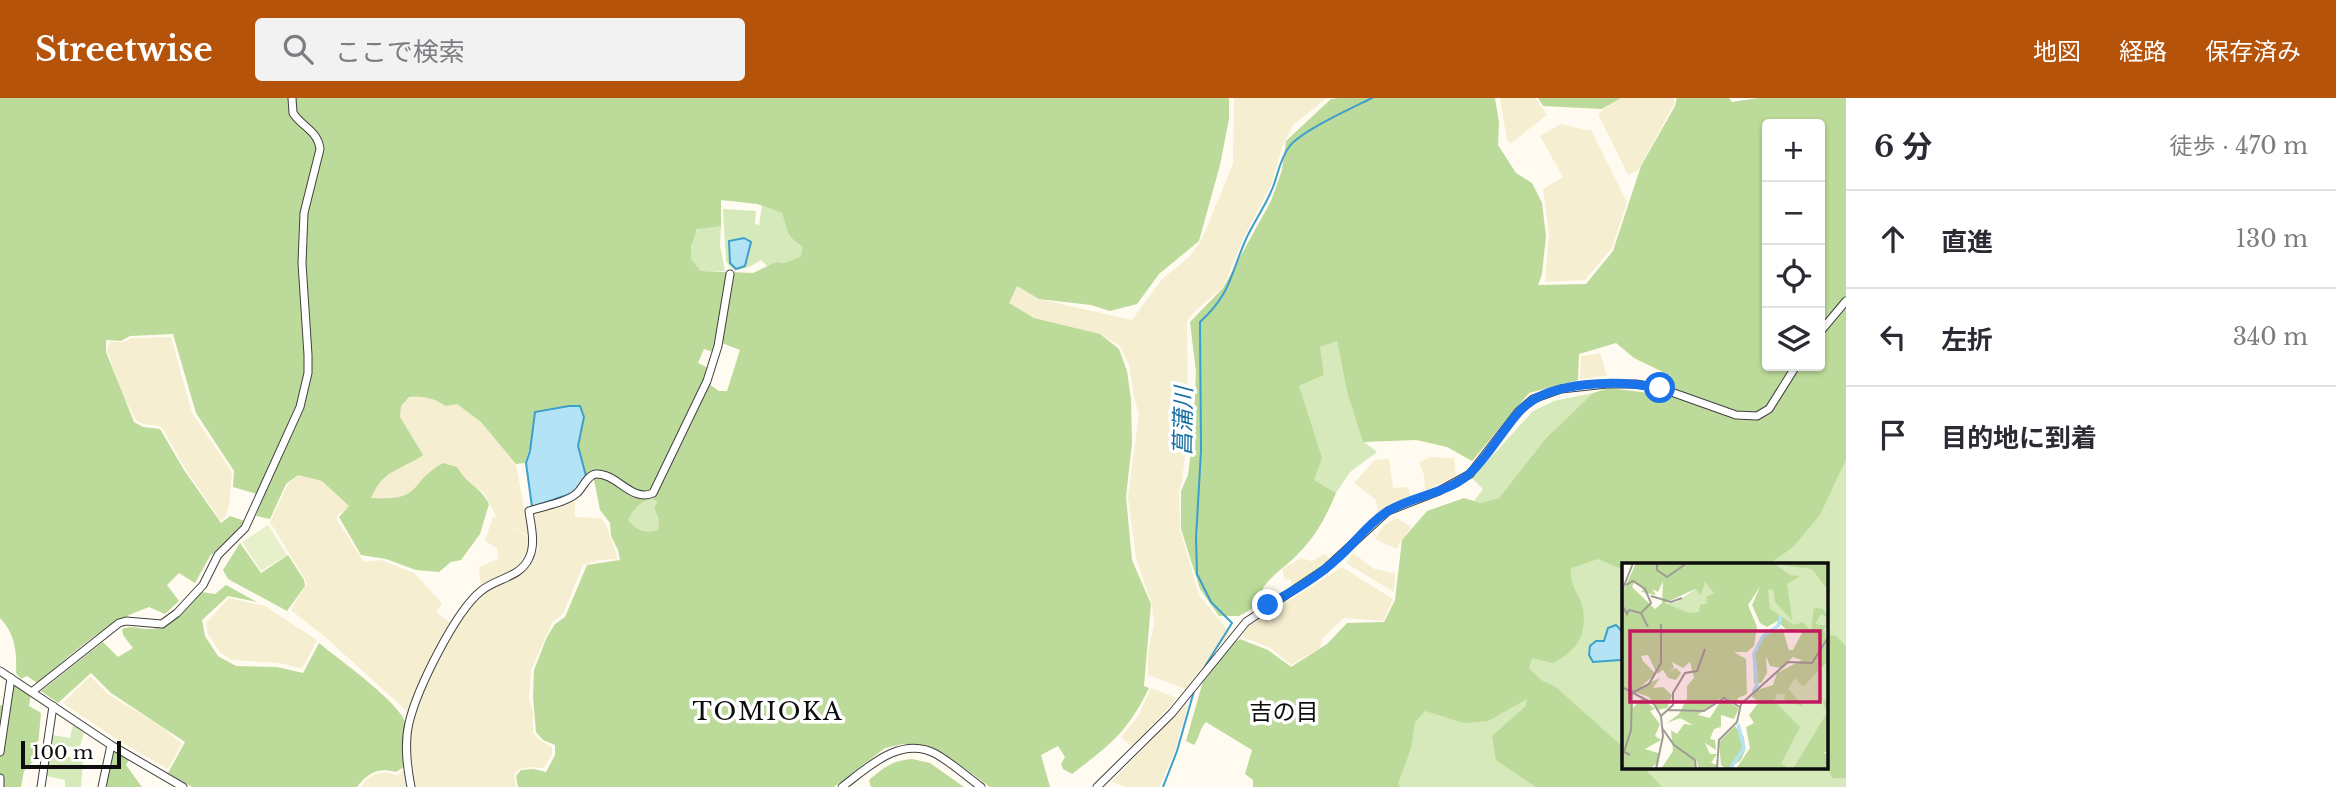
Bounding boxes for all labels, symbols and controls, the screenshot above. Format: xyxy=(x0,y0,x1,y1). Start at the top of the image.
search box xyxy=(255,18,745,81)
text: Streetwise xyxy=(35,29,213,70)
icon: search xyxy=(279,30,317,68)
text: ここで検索 xyxy=(335,36,465,68)
text: 地図 xyxy=(2033,37,2081,66)
text: 経路 xyxy=(2119,37,2167,66)
text: 保存済み xyxy=(2205,37,2301,66)
map controls xyxy=(1762,119,1825,371)
button: + xyxy=(1762,119,1825,182)
text: 6 分 xyxy=(1874,128,1932,165)
text: 徒歩 · 470 m xyxy=(2170,132,2308,160)
button: − xyxy=(1762,182,1825,245)
icon: ahead xyxy=(1874,220,1912,258)
text: 130 m xyxy=(2236,225,2308,253)
text: 直進 xyxy=(1941,226,1993,258)
button: locate xyxy=(1762,245,1825,308)
button: layers xyxy=(1762,308,1825,371)
icon: left xyxy=(1874,318,1912,356)
text: 340 m xyxy=(2233,323,2308,351)
text: 左折 xyxy=(1941,324,1993,356)
route start xyxy=(1644,372,1675,403)
water label: 菖蒲川 xyxy=(1168,383,1198,456)
icon: arrive xyxy=(1874,416,1912,454)
text: 目的地に到着 xyxy=(1941,422,2097,454)
inset map xyxy=(1622,563,1828,770)
route end xyxy=(1252,589,1283,620)
district label: TOMIOKA xyxy=(693,697,843,726)
district label: 吉の目 xyxy=(1250,698,1319,726)
scale bar xyxy=(21,738,121,770)
text: 100 m xyxy=(32,741,93,764)

